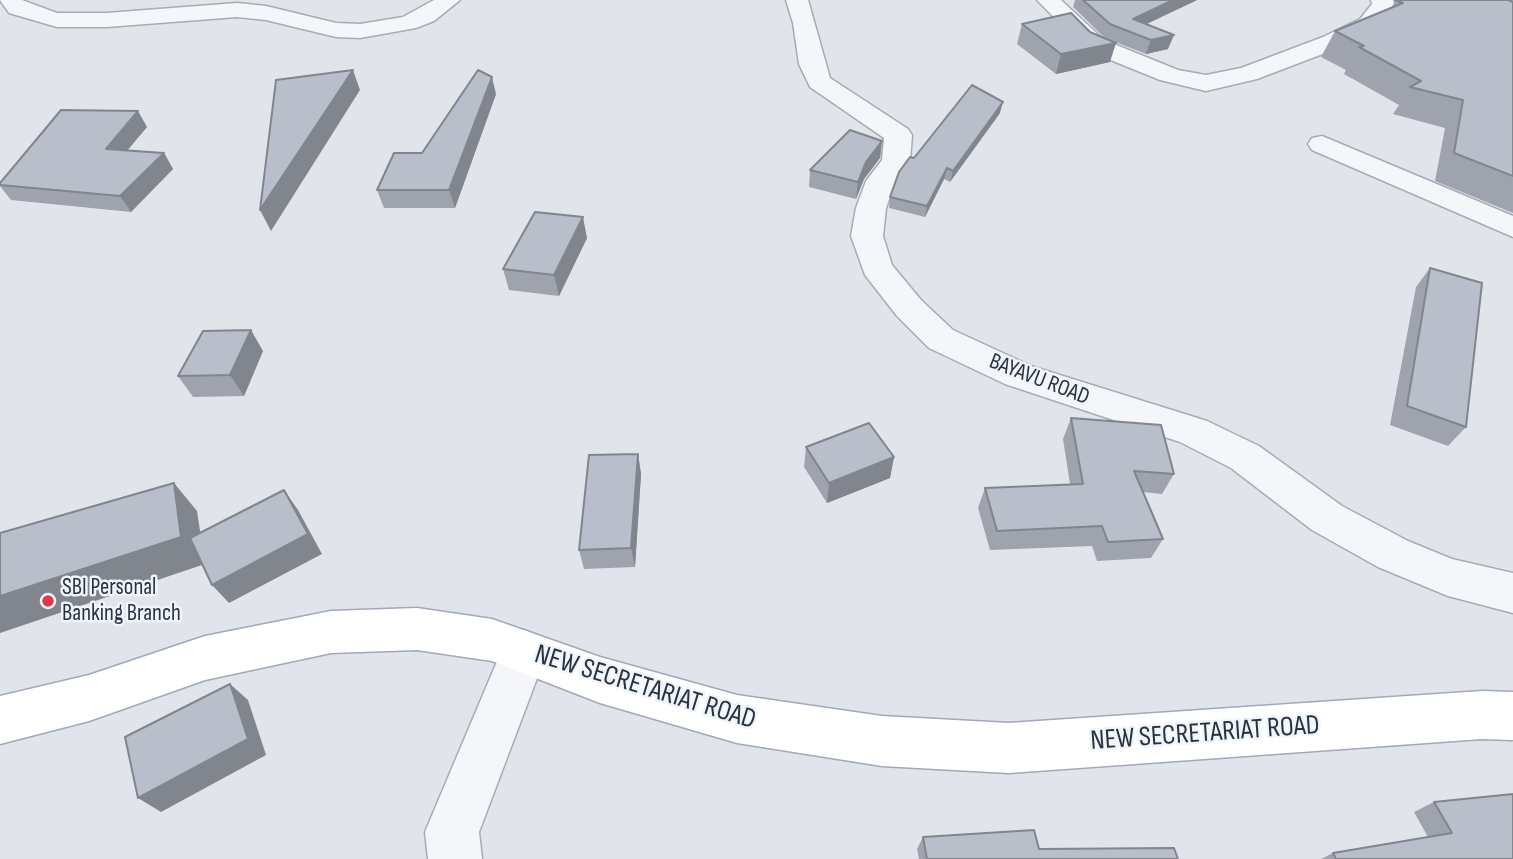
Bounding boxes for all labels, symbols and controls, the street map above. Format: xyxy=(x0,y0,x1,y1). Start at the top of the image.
street label: BAYAVU ROAD xyxy=(985,348,1093,412)
place label: SBI Personal Banking Branch xyxy=(62,574,181,628)
marker: SBI Personal Banking Branch xyxy=(40,593,56,609)
street label: NEW SECRETARIAT ROAD xyxy=(530,638,760,738)
street label: NEW SECRETARIAT ROAD xyxy=(1089,709,1321,759)

